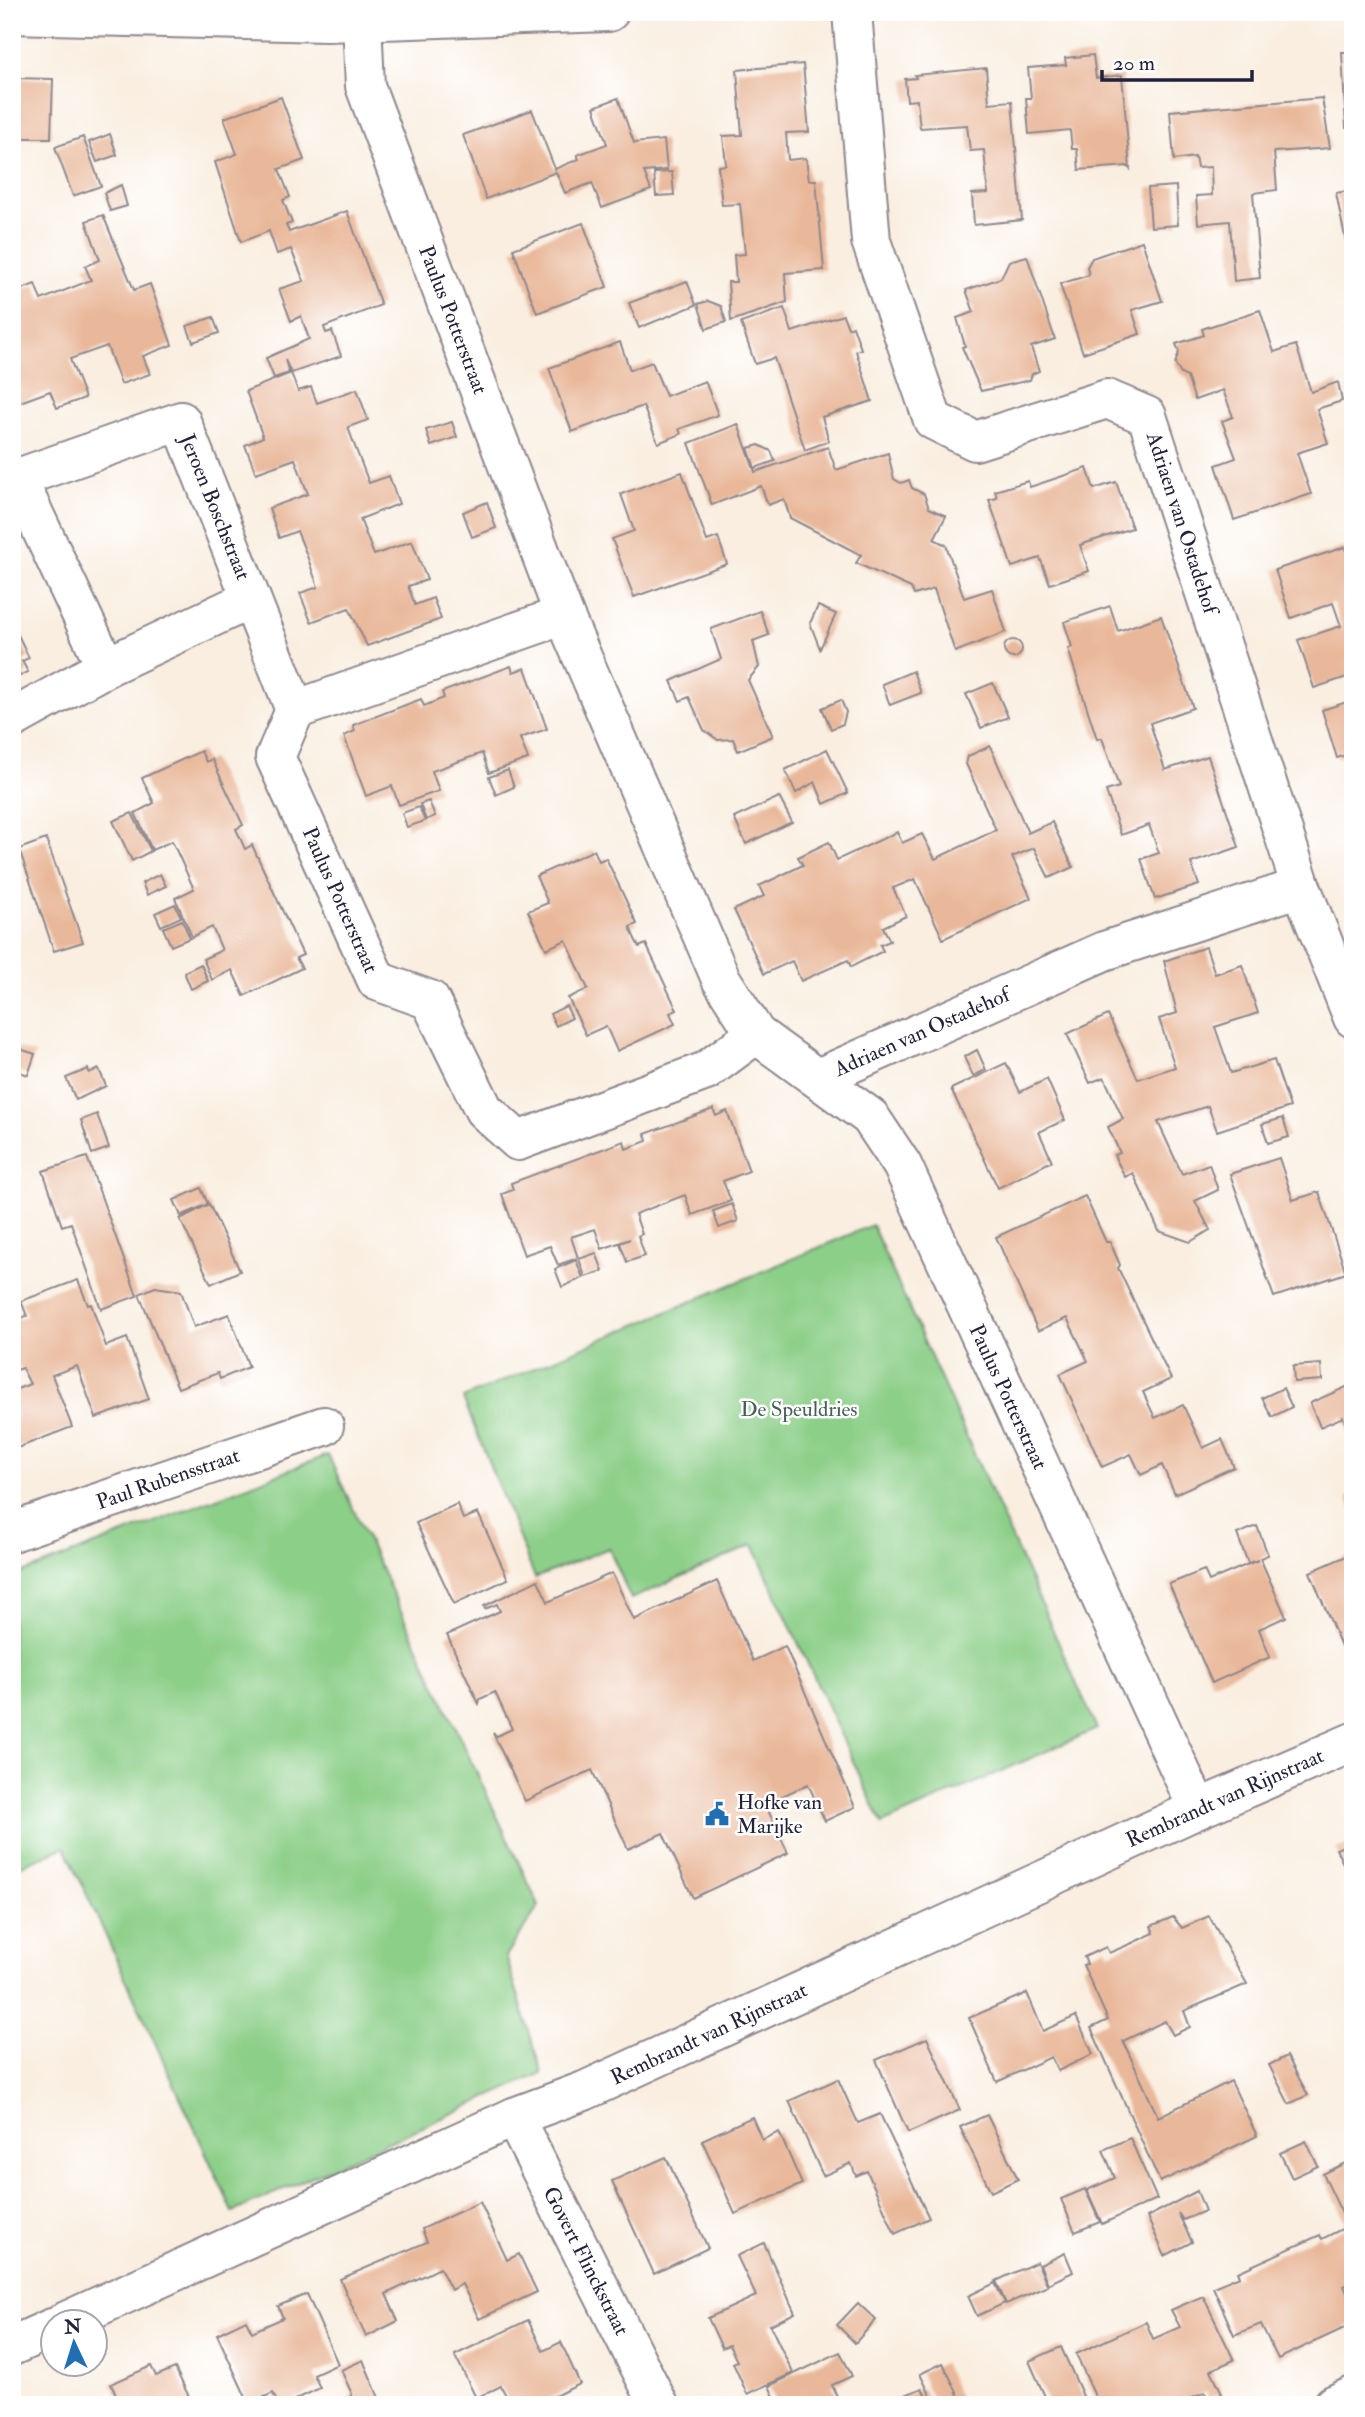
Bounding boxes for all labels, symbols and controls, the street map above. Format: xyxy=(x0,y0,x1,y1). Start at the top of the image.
scale bar xyxy=(1102,38,1253,82)
text: 20 m xyxy=(1113,50,1155,77)
street label: Paulus Potterstraat xyxy=(412,242,494,398)
street label: Adriaen van Ostadehof xyxy=(1140,428,1225,620)
street label: Jeroen Boschstraat xyxy=(173,429,257,584)
street label: Paulus Potterstraat xyxy=(296,823,384,977)
street label: Adriaen van Ostadehof xyxy=(829,980,1017,1083)
street label: Paulus Potterstraat xyxy=(963,1320,1053,1474)
park label: De Speuldries xyxy=(740,1396,858,1423)
street label: Paul Rubensstraat xyxy=(93,1442,243,1516)
street label: Rembrandt van Rijnstraat xyxy=(1122,1742,1328,1854)
place label: Hofke van Marijke xyxy=(737,1789,822,1840)
public building icon: Hofke van Marijke xyxy=(703,1800,731,1828)
street label: Rembrandt van Rijnstraat xyxy=(606,1977,812,2091)
street label: Govert Flinckstraat xyxy=(537,2182,635,2340)
north arrow xyxy=(38,2308,108,2378)
text: N xyxy=(63,2314,83,2340)

